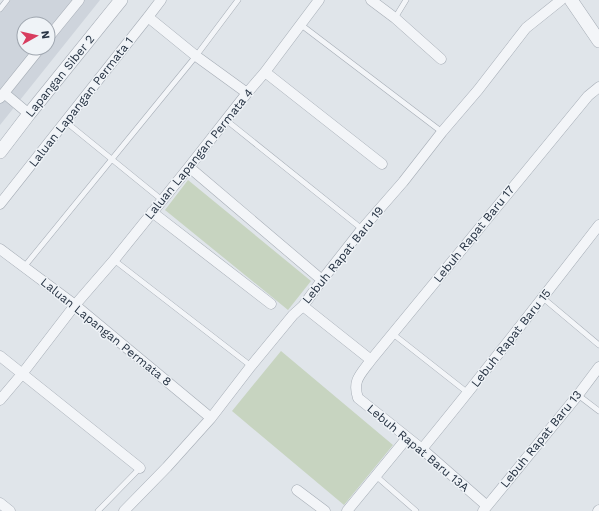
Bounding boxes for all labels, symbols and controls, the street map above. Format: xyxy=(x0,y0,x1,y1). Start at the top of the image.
north arrow xyxy=(16,16,56,56)
text: N xyxy=(38,30,52,40)
street label: Lapangan Siber 2 xyxy=(23,32,97,120)
street label: Laluan Lapangan Permata 1 xyxy=(26,34,136,170)
street label: Laluan Lapangan Permata 4 xyxy=(142,86,256,222)
street label: Lebuh Rapat Baru 17 xyxy=(431,183,518,285)
street label: Lebuh Rapat Baru 19 xyxy=(299,203,387,307)
street label: Laluan Lapangan Permata 8 xyxy=(38,275,174,389)
street label: Lebuh Rapat Baru 15 xyxy=(468,286,554,390)
street label: Lebuh Rapat Baru 13 xyxy=(498,388,584,490)
street label: Lebuh Rapat Baru 13A xyxy=(364,401,472,495)

